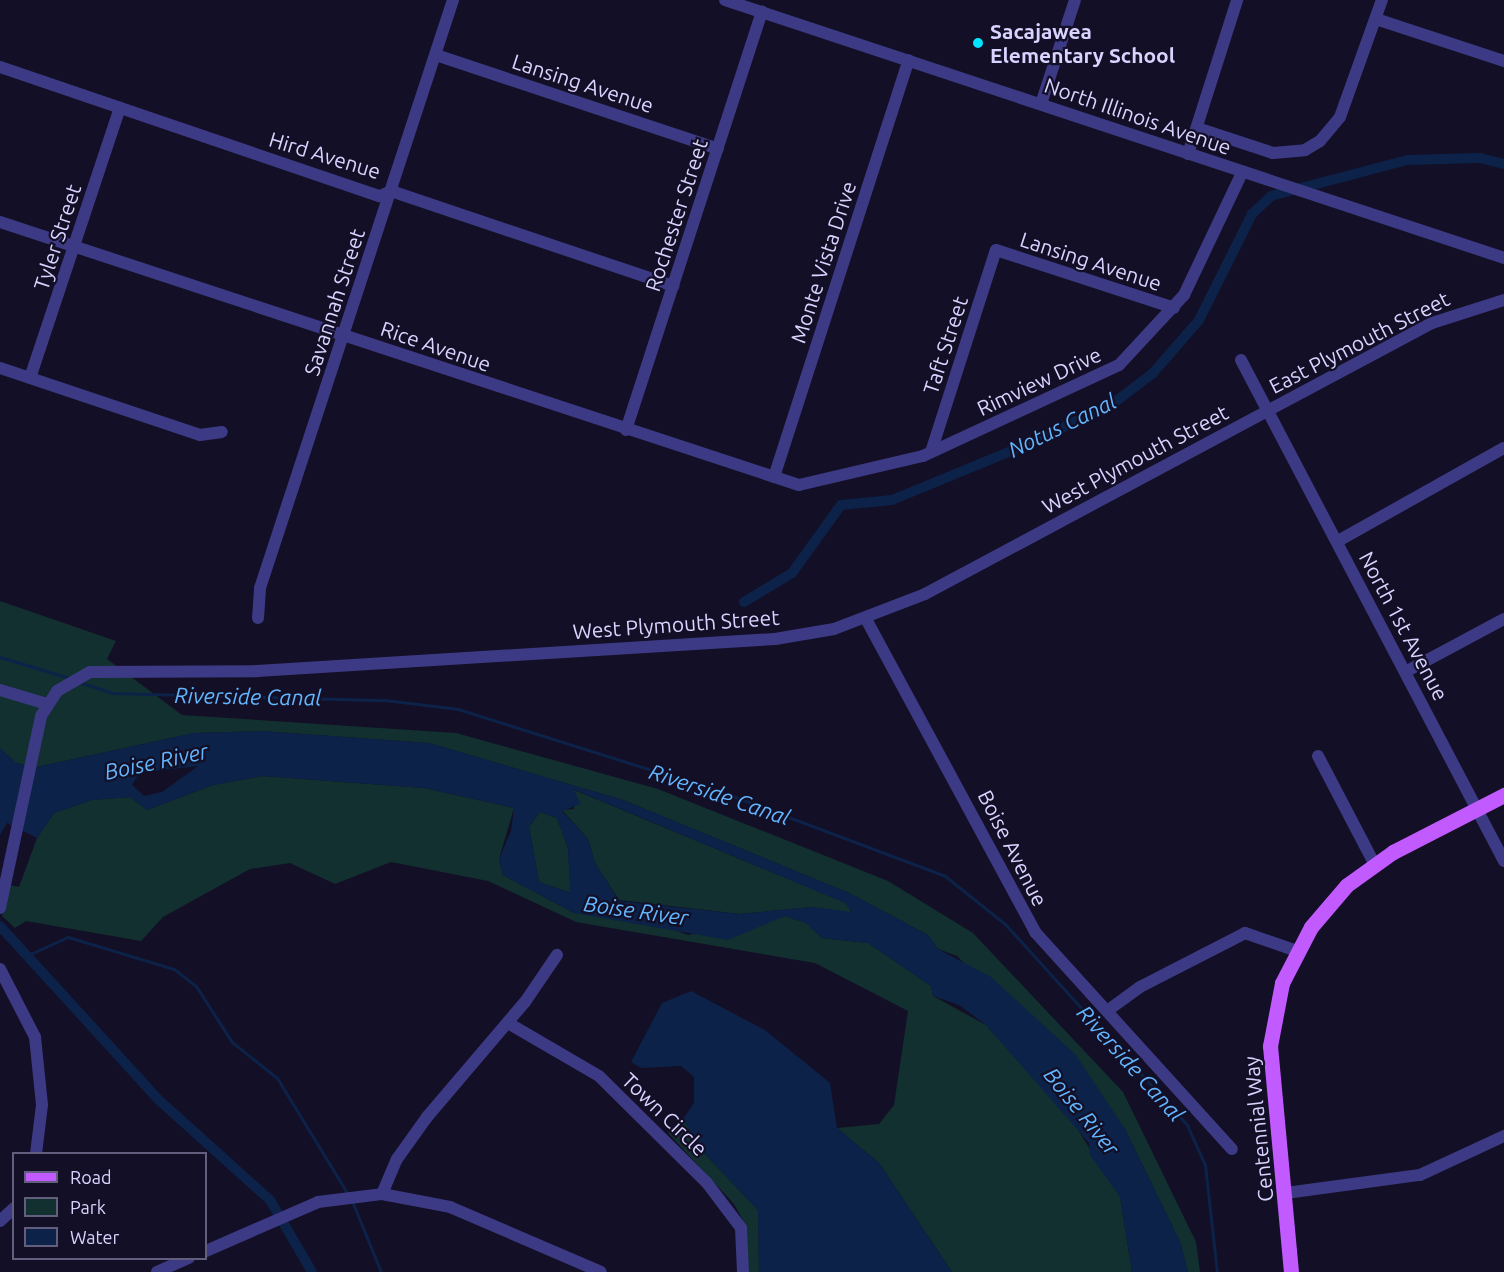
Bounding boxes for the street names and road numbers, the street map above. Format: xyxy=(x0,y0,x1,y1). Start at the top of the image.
street label: Lansing Avenue xyxy=(509,48,657,118)
street label: North Illinois Avenue xyxy=(1041,72,1235,160)
street label: Hird Avenue xyxy=(266,126,384,184)
street label: Rochester Street xyxy=(639,136,713,294)
street label: Monte Vista Drive xyxy=(785,178,861,346)
street label: Tyler Street xyxy=(28,181,86,293)
street label: Savannah Street xyxy=(298,225,370,379)
street label: Lansing Avenue xyxy=(1017,226,1165,296)
street label: East Plymouth Street xyxy=(1265,286,1453,398)
street label: Taft Street xyxy=(917,293,973,397)
street label: Rice Avenue xyxy=(378,315,494,377)
street label: Rimview Drive xyxy=(973,341,1105,421)
street label: West Plymouth Street xyxy=(1038,399,1232,519)
street label: North 1st Avenue xyxy=(1354,547,1454,705)
street label: West Plymouth Street xyxy=(572,604,780,644)
street label: Boise Avenue xyxy=(973,786,1053,910)
street label: Centennial Way xyxy=(1238,1055,1278,1203)
street label: Town Circle xyxy=(617,1067,713,1161)

